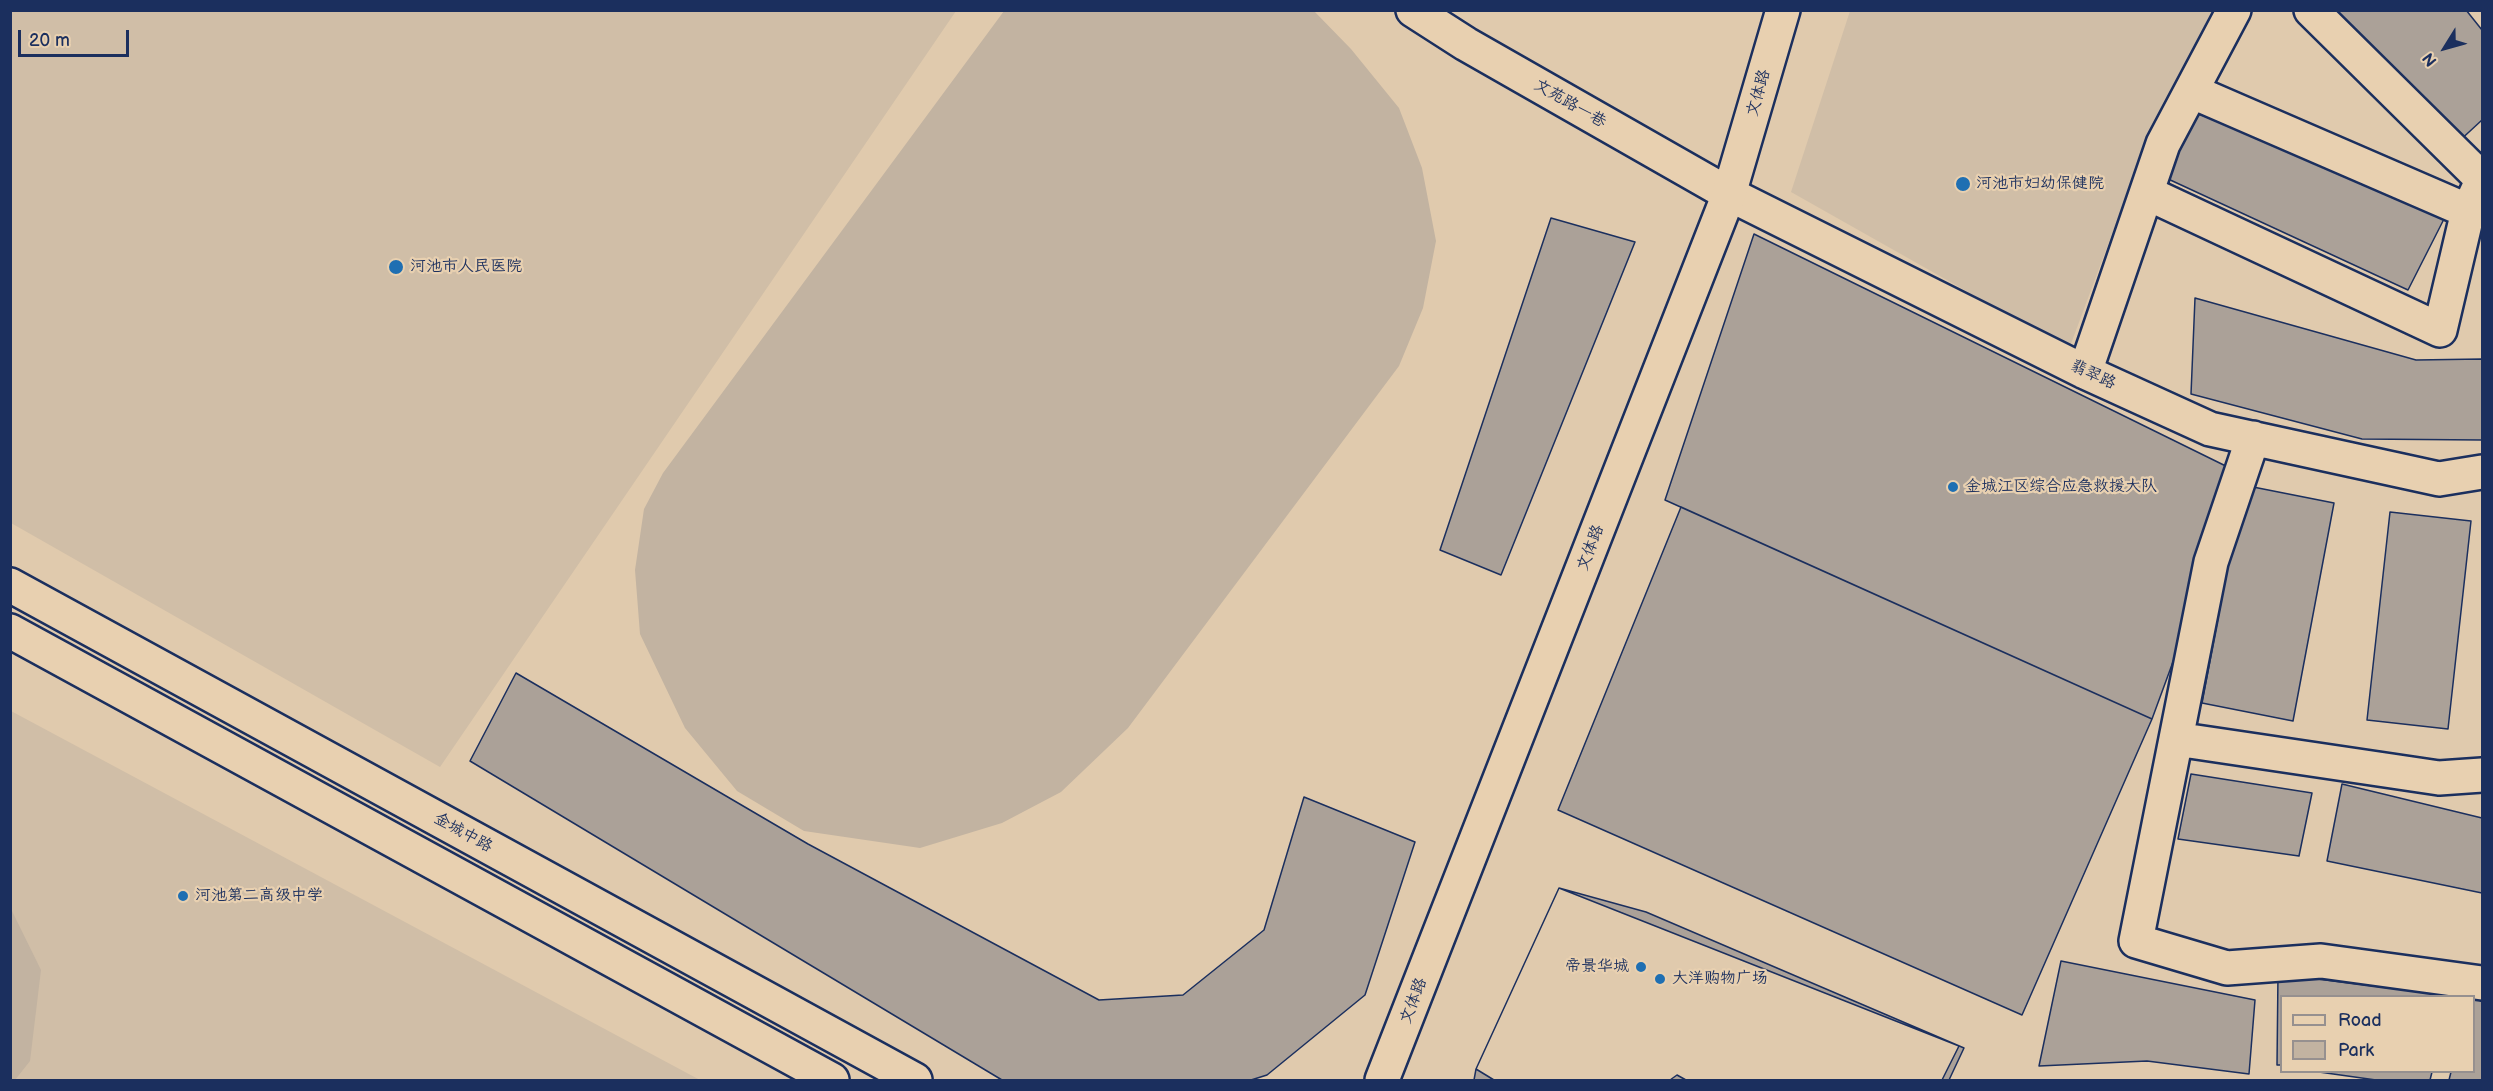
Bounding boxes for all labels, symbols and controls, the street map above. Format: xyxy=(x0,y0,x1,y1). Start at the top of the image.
scale bar xyxy=(21,18,132,56)
north arrow xyxy=(2415,18,2475,78)
text: 20 m xyxy=(29,30,70,51)
text: N xyxy=(2419,49,2441,70)
street label: 文体路 xyxy=(1743,67,1775,119)
street label: 文苑路一巷 xyxy=(1531,76,1609,132)
place label: 河池市妇幼保健院 xyxy=(1976,174,2104,194)
marker: 河池市妇幼保健院 xyxy=(1954,175,1972,193)
place label: 河池市人民医院 xyxy=(410,257,522,277)
marker: 河池市人民医院 xyxy=(387,258,405,276)
street label: 翡翠路 xyxy=(2067,356,2119,394)
place label: 金城江区综合应急救援大队 xyxy=(1965,477,2157,497)
marker: 金城江区综合应急救援大队 xyxy=(1946,480,1960,494)
street label: 文体路 xyxy=(1573,522,1609,574)
street label: 金城中路 xyxy=(430,809,496,857)
place label: 河池第二高级中学 xyxy=(195,886,323,906)
marker: 河池第二高级中学 xyxy=(176,889,190,903)
place label: 帝景华城 xyxy=(1565,957,1629,977)
marker: 帝景华城 xyxy=(1634,960,1648,974)
place label: 大洋购物广场 xyxy=(1672,969,1768,989)
marker: 大洋购物广场 xyxy=(1653,972,1667,986)
street label: 文体路 xyxy=(1396,975,1432,1027)
legend xyxy=(2280,995,2475,1073)
text: Road xyxy=(2338,1010,2382,1031)
text: Park xyxy=(2338,1040,2374,1061)

